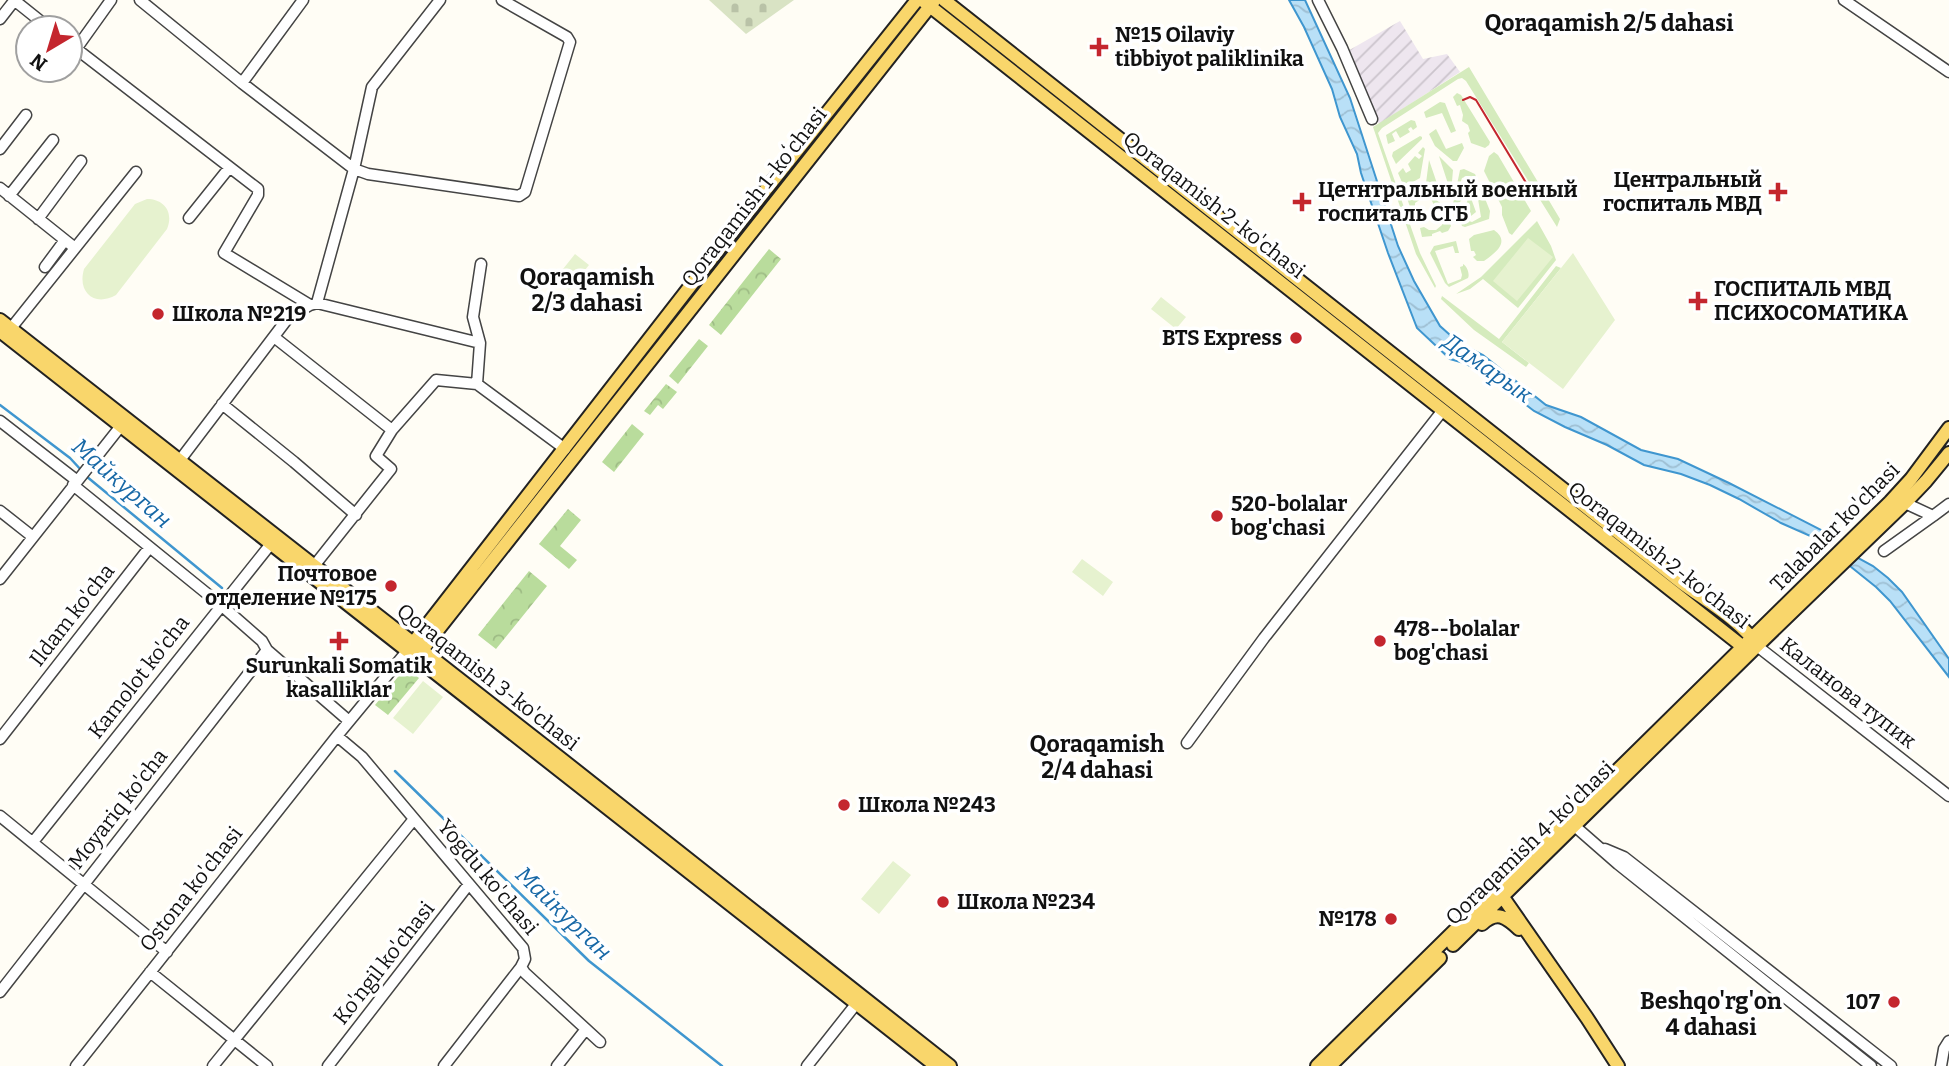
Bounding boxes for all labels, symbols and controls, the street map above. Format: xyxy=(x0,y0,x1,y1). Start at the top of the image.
district label: Qoraqamish 2/5 dahasi xyxy=(1484,9,1734,37)
north arrow xyxy=(14,14,84,84)
place label: №15 Oilaviy tibbiyot paliklinika xyxy=(1115,22,1304,72)
marker: №15 Oilaviy tibbiyot paliklinika xyxy=(1089,37,1109,57)
text: N xyxy=(26,48,52,76)
street label: Qoraqamish 1-koʻchasi xyxy=(676,102,832,292)
street label: Qoraqamish 2-ko'chasi xyxy=(1118,126,1310,284)
place label: Центральный госпиталь МВД xyxy=(1603,167,1762,217)
place label: Цетнтральный военный госпиталь СГБ xyxy=(1318,177,1578,227)
marker: Центральный госпиталь МВД xyxy=(1768,182,1788,202)
marker: Цетнтральный военный госпиталь СГБ xyxy=(1292,192,1312,212)
district label: Qoraqamish 2/3 dahasi xyxy=(520,263,655,317)
place label: ГОСПИТАЛЬ МВД ПСИХОСОМАТИКА xyxy=(1714,276,1908,326)
marker: ГОСПИТАЛЬ МВД ПСИХОСОМАТИКА xyxy=(1688,291,1708,311)
place label: Школа №219 xyxy=(172,301,307,327)
marker: Школа №219 xyxy=(150,306,166,322)
place label: BTS Express xyxy=(1162,325,1282,351)
water label: Дамарык xyxy=(1436,326,1538,409)
marker: BTS Express xyxy=(1288,330,1304,346)
water label: Майкурган xyxy=(67,432,177,534)
street label: Talabalar ko'chasi xyxy=(1765,457,1905,597)
street label: Qoraqamish 2-ko'chasi xyxy=(1563,476,1755,634)
place label: 520-bolalar bog'chasi xyxy=(1231,491,1348,541)
marker: 520-bolalar bog'chasi xyxy=(1209,508,1225,524)
street label: Ildam ko'cha xyxy=(24,558,120,671)
place label: Почтовое отделение №175 xyxy=(205,561,377,611)
marker: Почтовое отделение №175 xyxy=(383,578,399,594)
street label: Qoraqamish 3-ko'chasi xyxy=(392,598,584,756)
street label: Kamolot ko'cha xyxy=(83,610,195,744)
place label: 478--bolalar bog'chasi xyxy=(1394,616,1520,666)
marker: Surunkali Somatik kasalliklar xyxy=(329,631,349,651)
street label: Каланова тупик xyxy=(1775,632,1922,755)
marker: 478--bolalar bog'chasi xyxy=(1372,633,1388,649)
place label: Surunkali Somatik kasalliklar xyxy=(246,653,433,703)
district label: Qoraqamish 2/4 dahasi xyxy=(1030,730,1165,784)
street label: Moyariq ko'cha xyxy=(63,743,173,874)
street label: Qoraqamish 4-ko'chasi xyxy=(1440,756,1620,930)
place label: Школа №243 xyxy=(858,792,996,818)
marker: Школа №243 xyxy=(836,797,852,813)
street label: Yogdu ko'chasi xyxy=(432,814,544,940)
street label: Ostona ko'chasi xyxy=(134,821,248,957)
water label: Майкурган xyxy=(510,860,618,966)
place label: Школа №234 xyxy=(957,889,1095,915)
marker: Школа №234 xyxy=(935,894,951,910)
street label: Ko'ngil ko'chasi xyxy=(328,896,440,1030)
place label: №178 xyxy=(1318,906,1377,932)
marker: №178 xyxy=(1383,911,1399,927)
district label: Beshqo'rg'on 4 dahasi xyxy=(1640,987,1782,1041)
place label: 107 xyxy=(1846,989,1881,1015)
marker: 107 xyxy=(1886,994,1902,1010)

